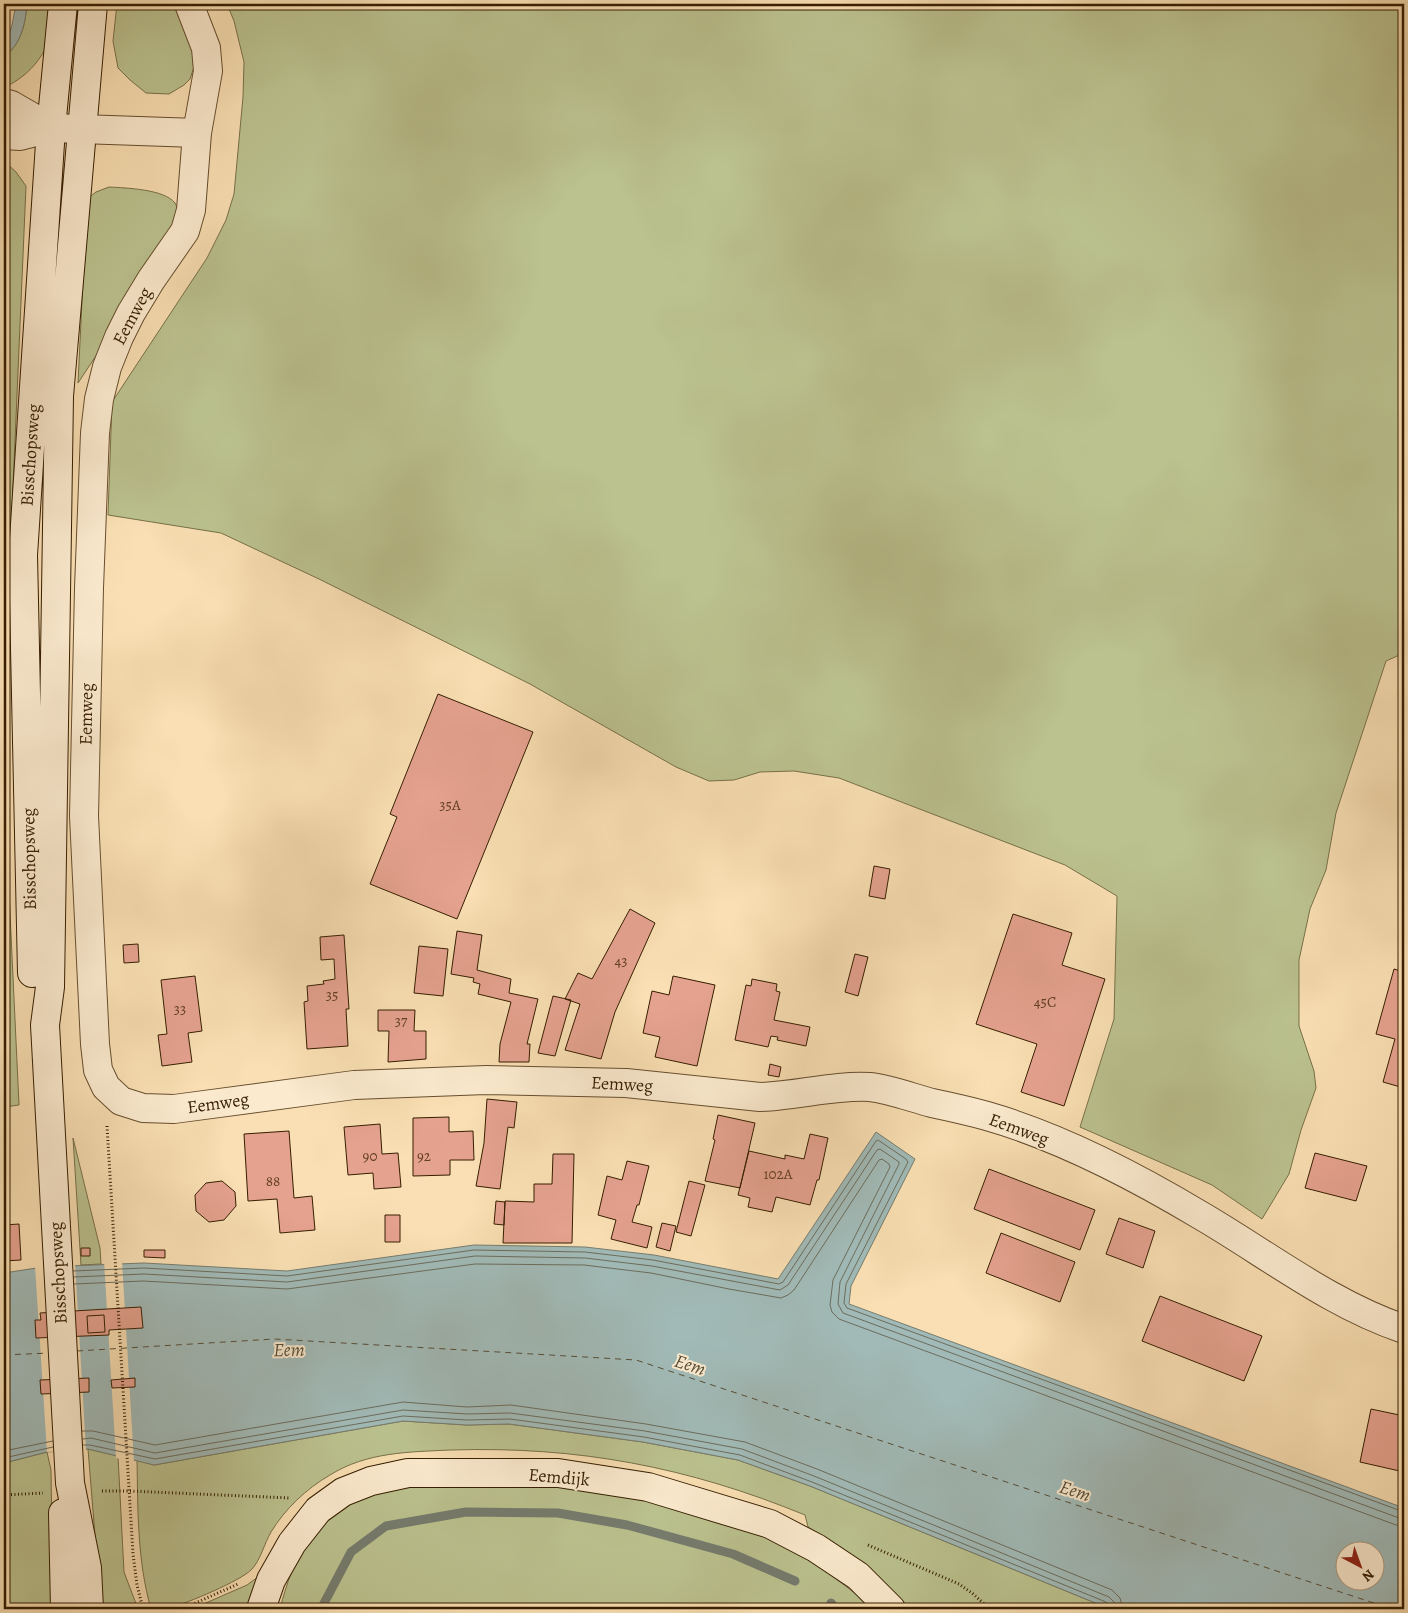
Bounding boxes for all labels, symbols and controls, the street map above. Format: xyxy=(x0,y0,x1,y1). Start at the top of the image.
street label: Eemweg xyxy=(107,283,157,349)
street label: Bisschopsweg xyxy=(14,403,46,507)
street label: Eemweg xyxy=(73,683,99,745)
house number: 35A xyxy=(439,795,461,815)
street label: Bisschopsweg xyxy=(16,808,42,910)
house number: 43 xyxy=(614,951,628,971)
house number: 35 xyxy=(326,985,338,1005)
house number: 45C xyxy=(1034,992,1056,1012)
house number: 33 xyxy=(174,999,186,1019)
house number: 37 xyxy=(395,1011,408,1031)
street label: Eemweg xyxy=(590,1070,654,1098)
street label: Eemweg xyxy=(186,1087,250,1119)
street label: Eemweg xyxy=(986,1107,1052,1151)
house number: 90 xyxy=(363,1146,377,1166)
house number: 92 xyxy=(417,1146,431,1166)
house number: 102A xyxy=(763,1164,793,1184)
house number: 88 xyxy=(266,1171,280,1191)
street label: Bisschopsweg xyxy=(43,1221,73,1325)
water label: Eem xyxy=(273,1337,305,1363)
water label: Eem xyxy=(671,1348,709,1382)
street label: Eemdijk xyxy=(527,1462,591,1492)
water label: Eem xyxy=(1056,1474,1094,1508)
north arrow xyxy=(1336,1540,1386,1590)
text: N xyxy=(1358,1565,1378,1586)

